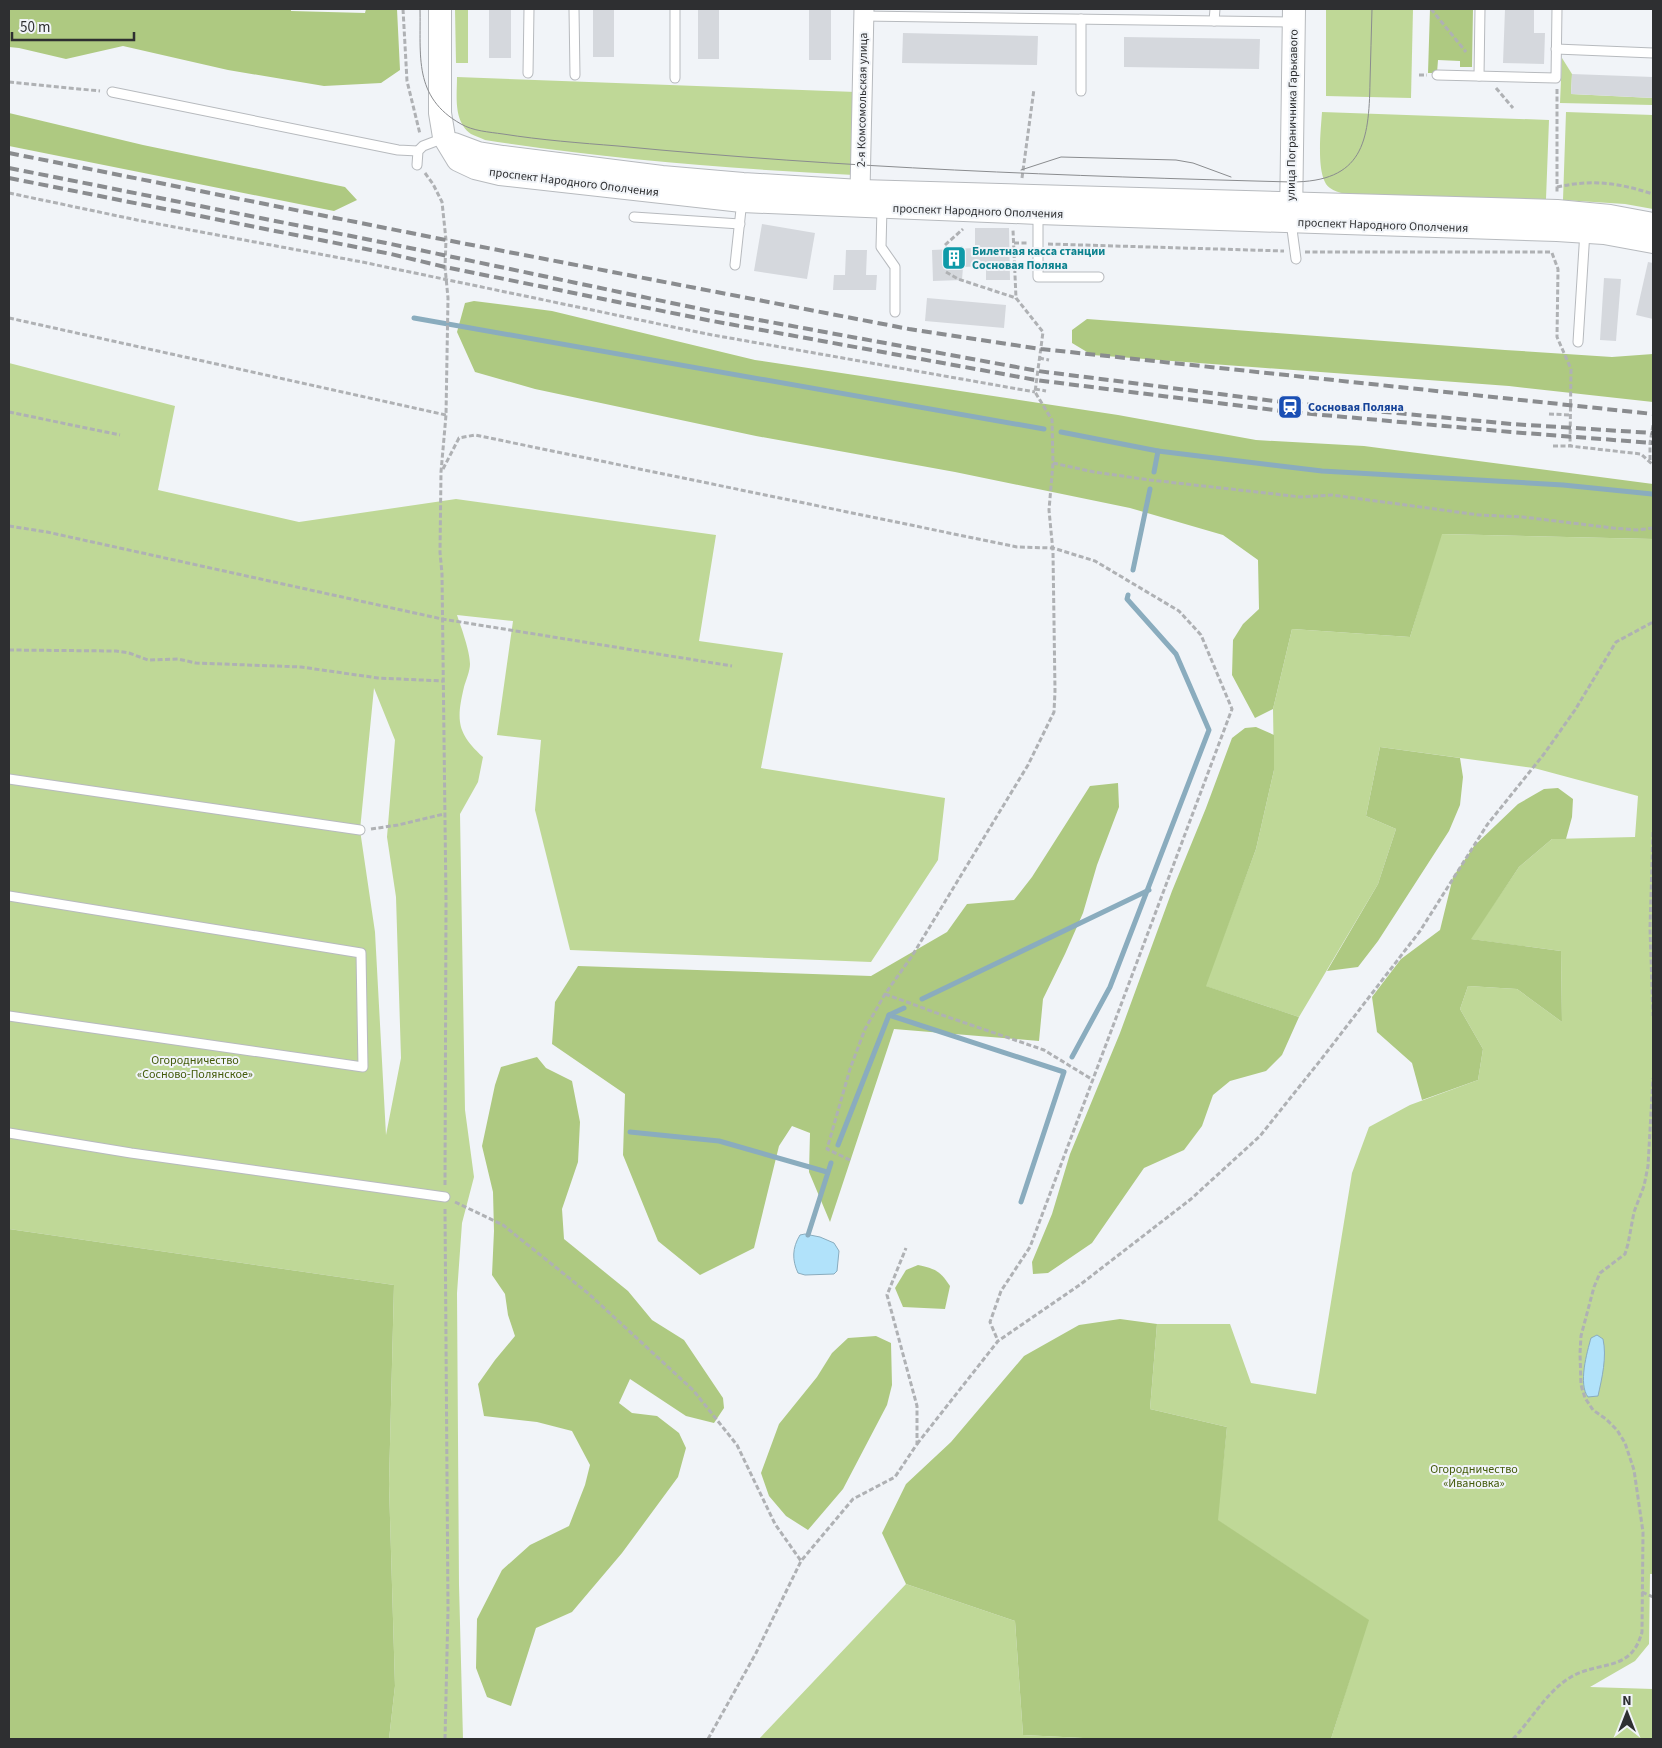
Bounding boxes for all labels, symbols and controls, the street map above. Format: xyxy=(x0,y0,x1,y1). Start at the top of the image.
scale bar xyxy=(12,10,135,42)
text: 50 m xyxy=(20,17,50,38)
street label: улица Пограничника Гарькавого xyxy=(1283,29,1302,201)
street label: 2-я Комсомольская улица xyxy=(853,33,872,167)
street label: проспект Народного Ополчения xyxy=(488,164,660,201)
street label: проспект Народного Ополчения xyxy=(892,200,1064,223)
street label: проспект Народного Ополчения xyxy=(1297,214,1469,237)
place label: Билетная касса станции Сосновая Поляна xyxy=(972,243,1105,274)
building icon: Билетная касса станции Сосновая Поляна xyxy=(941,245,967,271)
station icon: Сосновая Поляна xyxy=(1277,394,1303,420)
place label: Сосновая Поляна xyxy=(1308,399,1404,416)
park label: Огородничество «Сосново-Полянское» xyxy=(137,1052,253,1083)
park label: Огородничество «Ивановка» xyxy=(1430,1461,1518,1492)
north arrow xyxy=(1602,1688,1652,1738)
text: N xyxy=(1622,1691,1632,1711)

